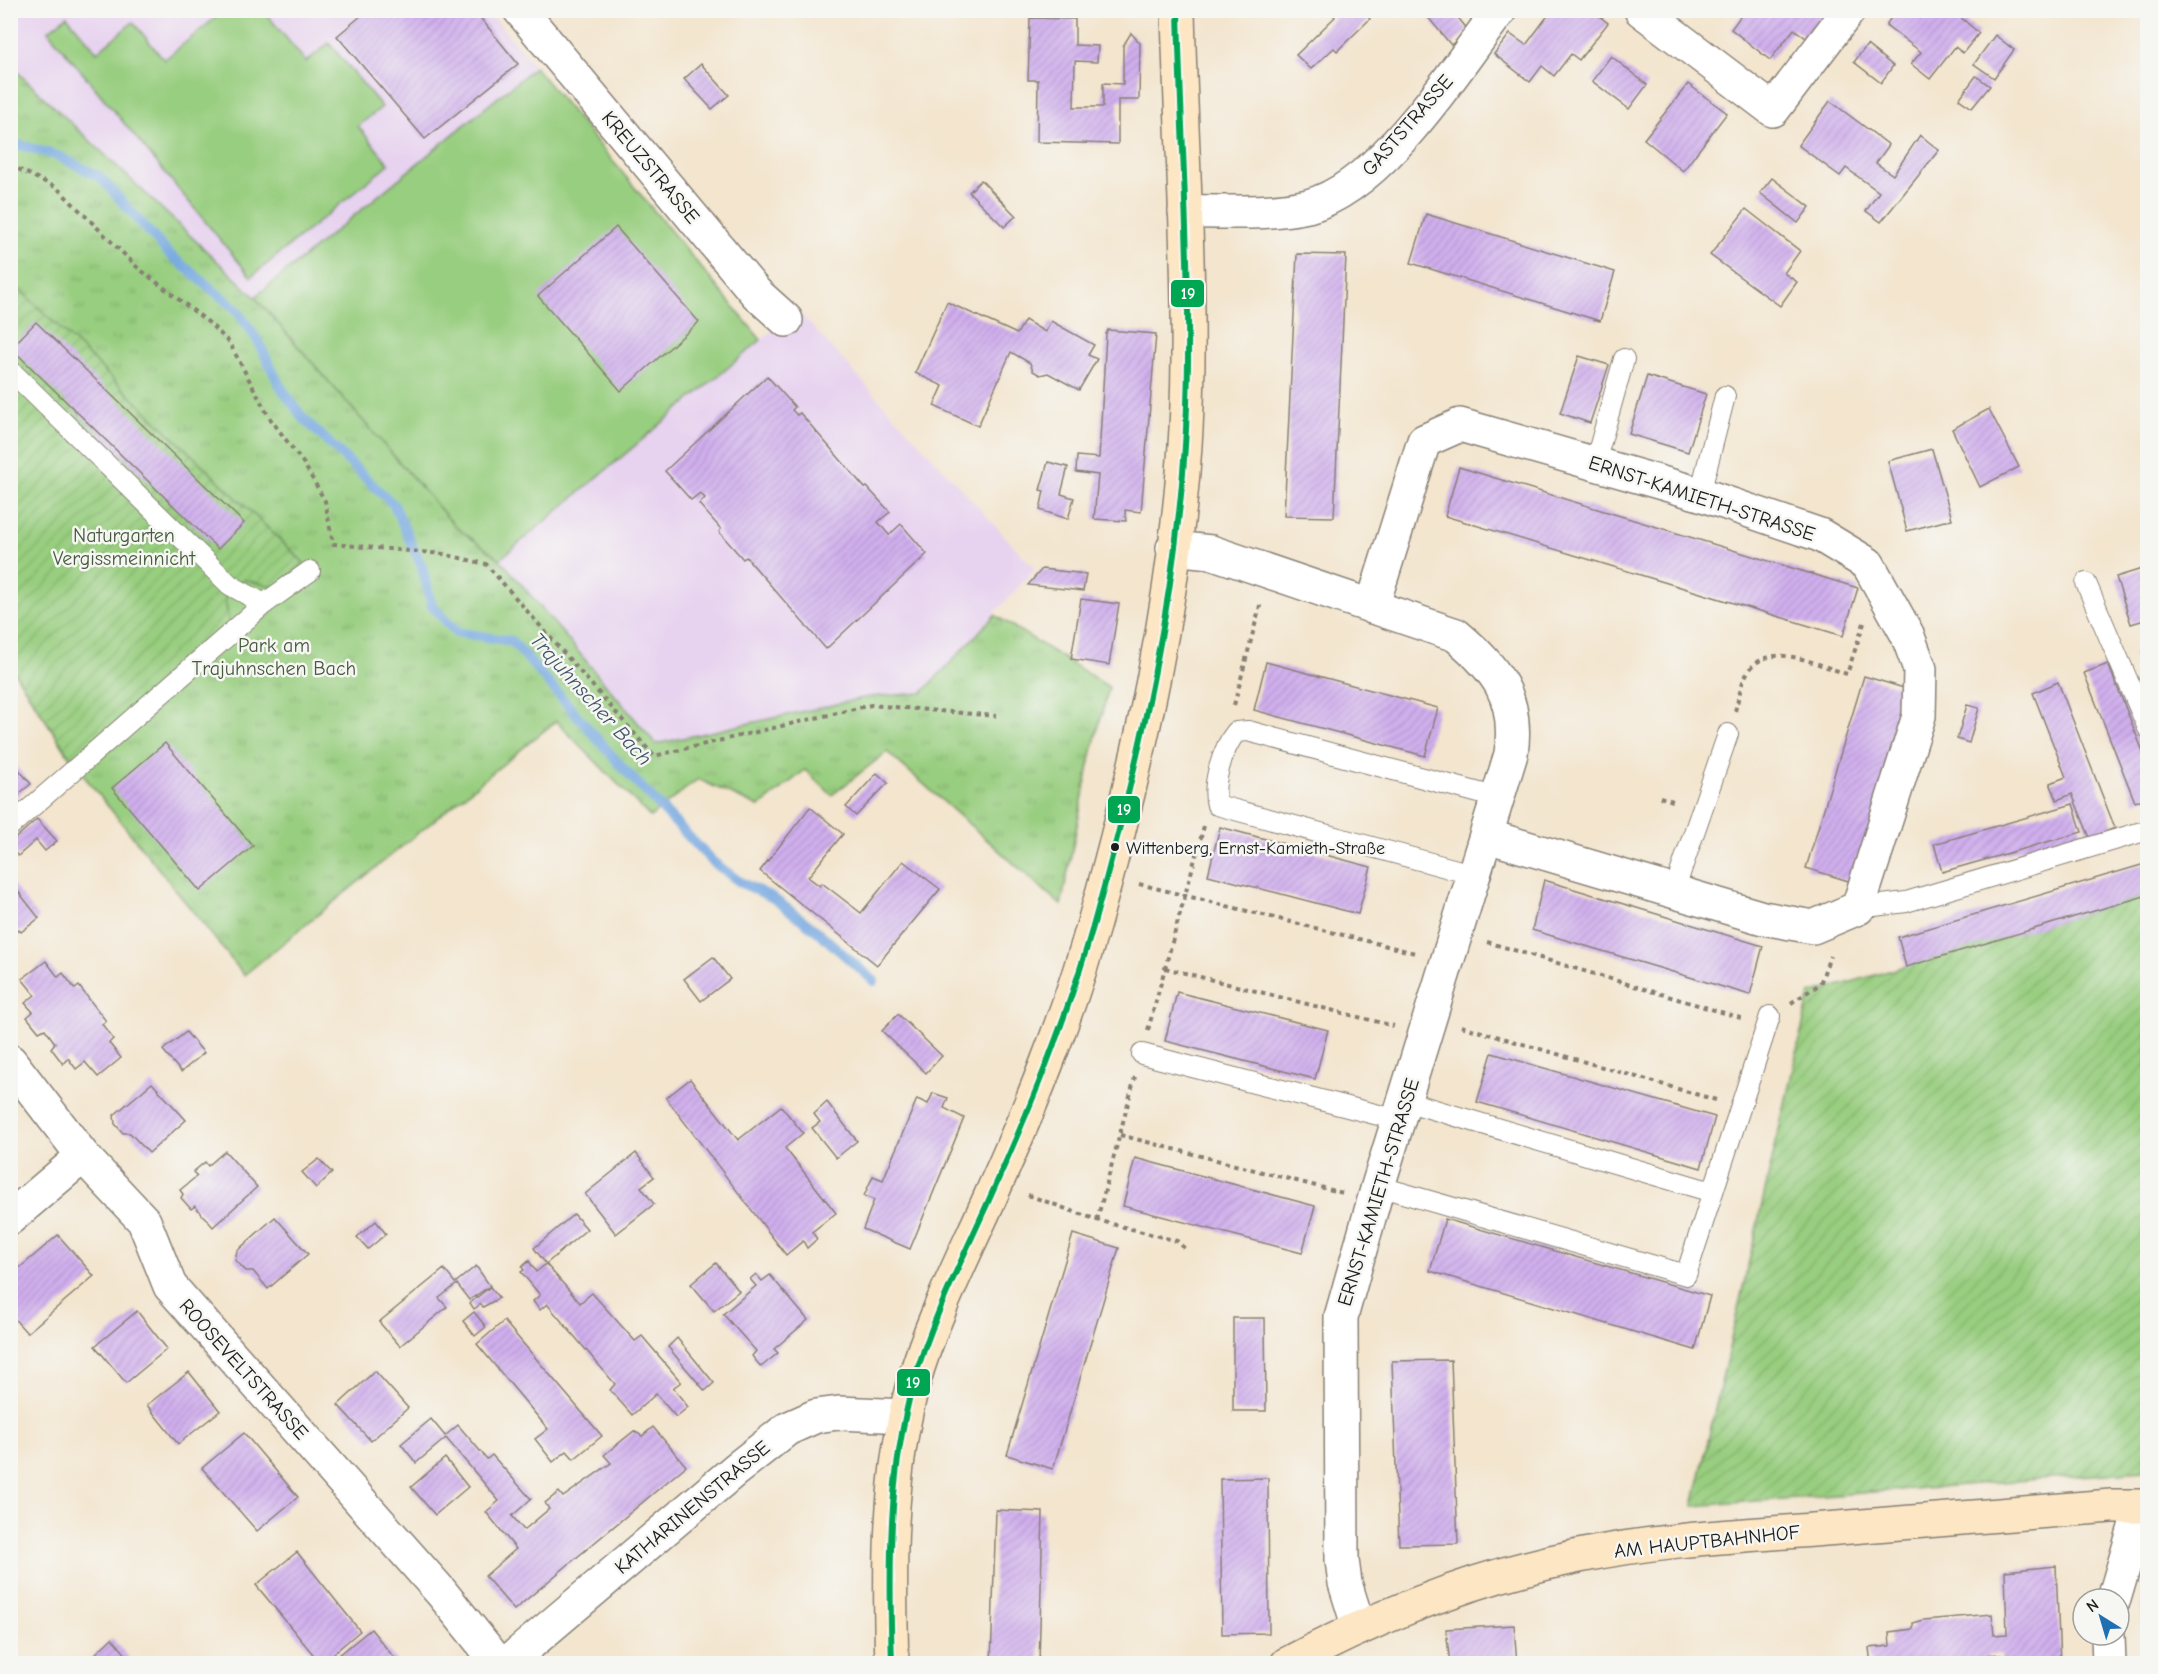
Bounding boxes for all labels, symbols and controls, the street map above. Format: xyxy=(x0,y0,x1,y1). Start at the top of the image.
street label: GASTSTRASSE xyxy=(1357,70,1458,181)
street label: KREUZSTRASSE xyxy=(597,106,704,228)
line badge: 19 xyxy=(1170,279,1205,308)
text: 19 xyxy=(1181,285,1195,303)
street label: ERNST-KAMIETH-STRASSE xyxy=(1586,451,1818,546)
park label: Naturgarten Vergissmeinnicht xyxy=(53,524,197,570)
water label: Trajuhnscher Bach xyxy=(525,628,657,770)
park label: Park am Trajuhnschen Bach xyxy=(192,634,356,680)
line badge: 19 xyxy=(1107,795,1141,824)
text: 19 xyxy=(1117,801,1131,819)
place label: Wittenberg, Ernst-Kamieth-Straße xyxy=(1126,838,1385,859)
marker: Wittenberg, Ernst-Kamieth-Straße xyxy=(1109,841,1121,853)
street label: ERNST-KAMIETH-STRASSE xyxy=(1333,1076,1424,1309)
street label: ROOSEVELTSTRASSE xyxy=(174,1294,313,1444)
line badge: 19 xyxy=(896,1368,931,1397)
text: 19 xyxy=(906,1374,920,1392)
street label: KATHARINENSTRASSE xyxy=(610,1436,774,1579)
street label: AM HAUPTBAHNHOF xyxy=(1613,1520,1802,1563)
north arrow xyxy=(2071,1587,2131,1647)
text: N xyxy=(2083,1595,2102,1616)

